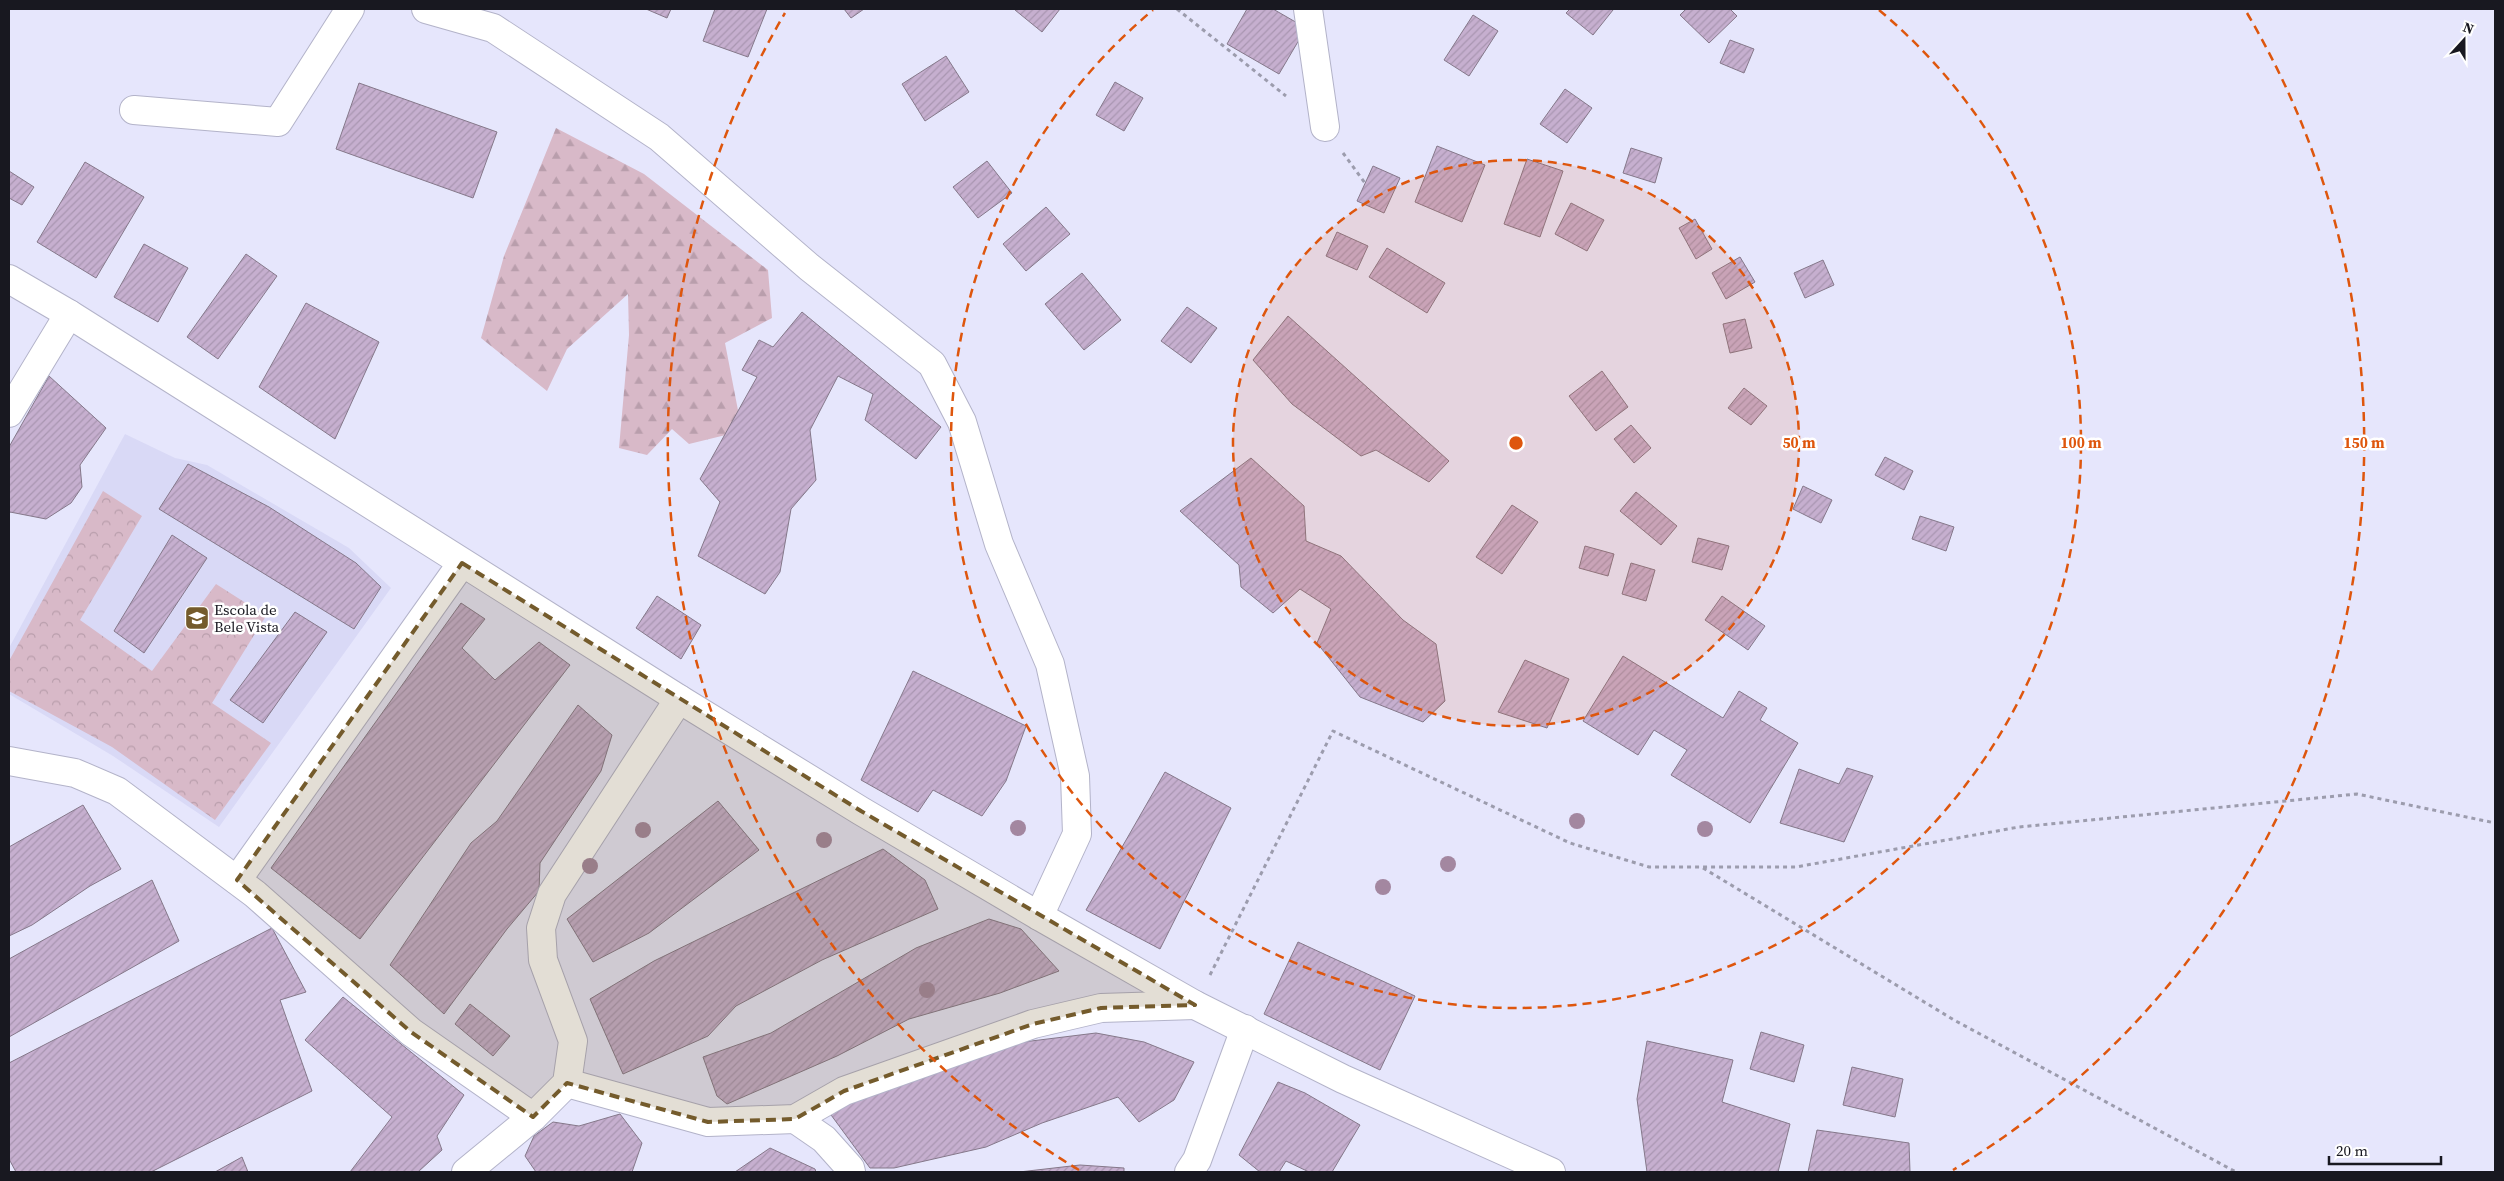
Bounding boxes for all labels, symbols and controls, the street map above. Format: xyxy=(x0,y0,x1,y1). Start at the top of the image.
north arrow xyxy=(2439,15,2489,65)
text: N xyxy=(2460,17,2477,39)
text: 50 m xyxy=(1782,432,1816,453)
text: 100 m xyxy=(2060,432,2102,453)
text: 150 m xyxy=(2343,432,2385,453)
centre of rings xyxy=(1507,434,1525,452)
place label: Escola de Bele Vista xyxy=(214,599,280,637)
school or university icon: Escola de Bele Vista xyxy=(184,605,210,631)
scale bar xyxy=(2329,1134,2442,1166)
text: 20 m xyxy=(2336,1140,2368,1161)

